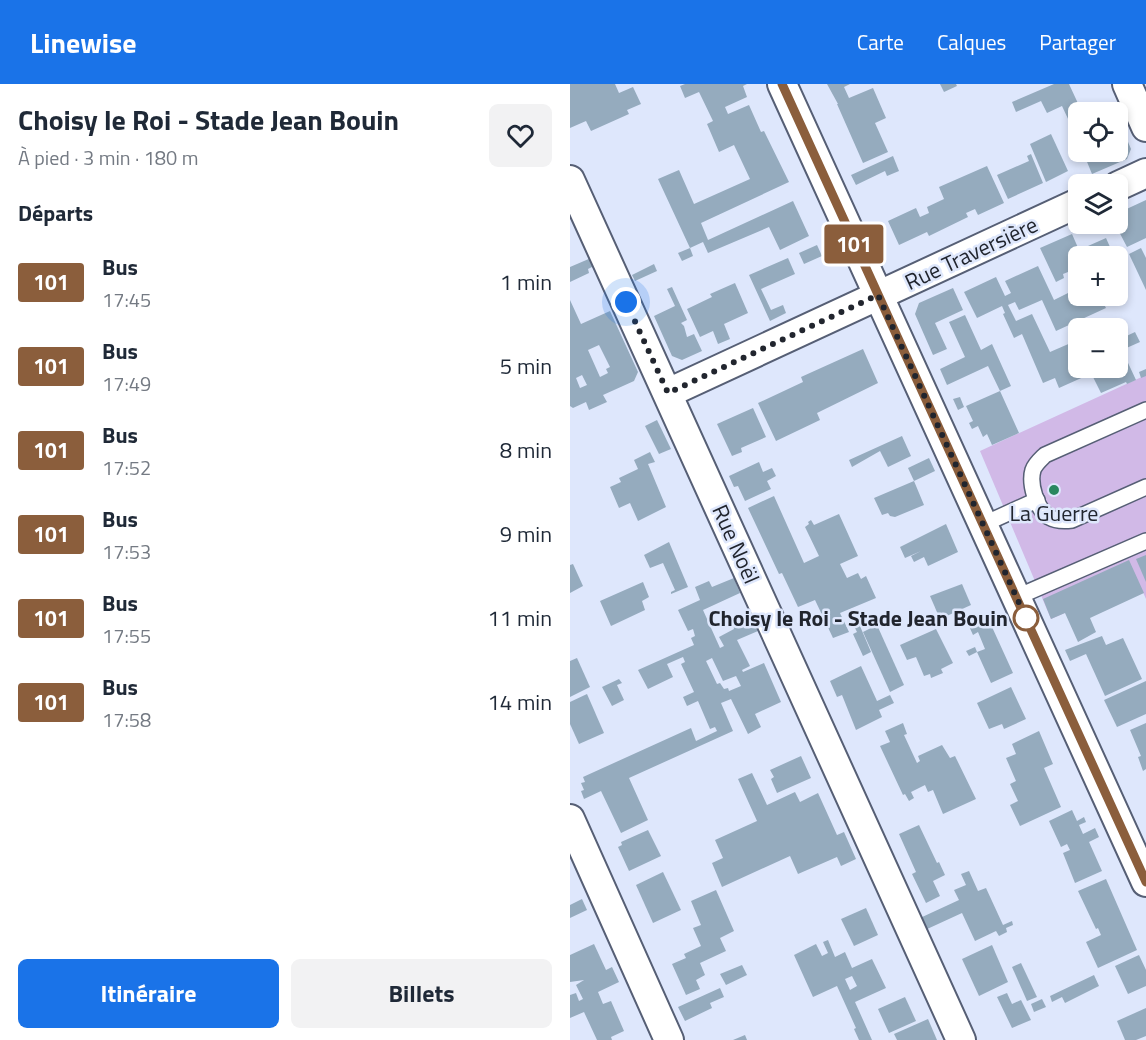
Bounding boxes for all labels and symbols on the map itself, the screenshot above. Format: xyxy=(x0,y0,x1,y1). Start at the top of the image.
street label: Rue Traversière xyxy=(899,207,1043,299)
line badge: 101 xyxy=(820,224,888,264)
your location xyxy=(611,287,641,317)
marker: La Guerre xyxy=(1047,483,1061,497)
place label: La Guerre xyxy=(1010,496,1098,530)
street label: Rue Noël xyxy=(703,499,769,589)
place label: Choisy le Roi - Stade Jean Bouin xyxy=(709,601,1008,635)
marker: Choisy le Roi - Stade Jean Bouin xyxy=(1013,605,1039,631)

